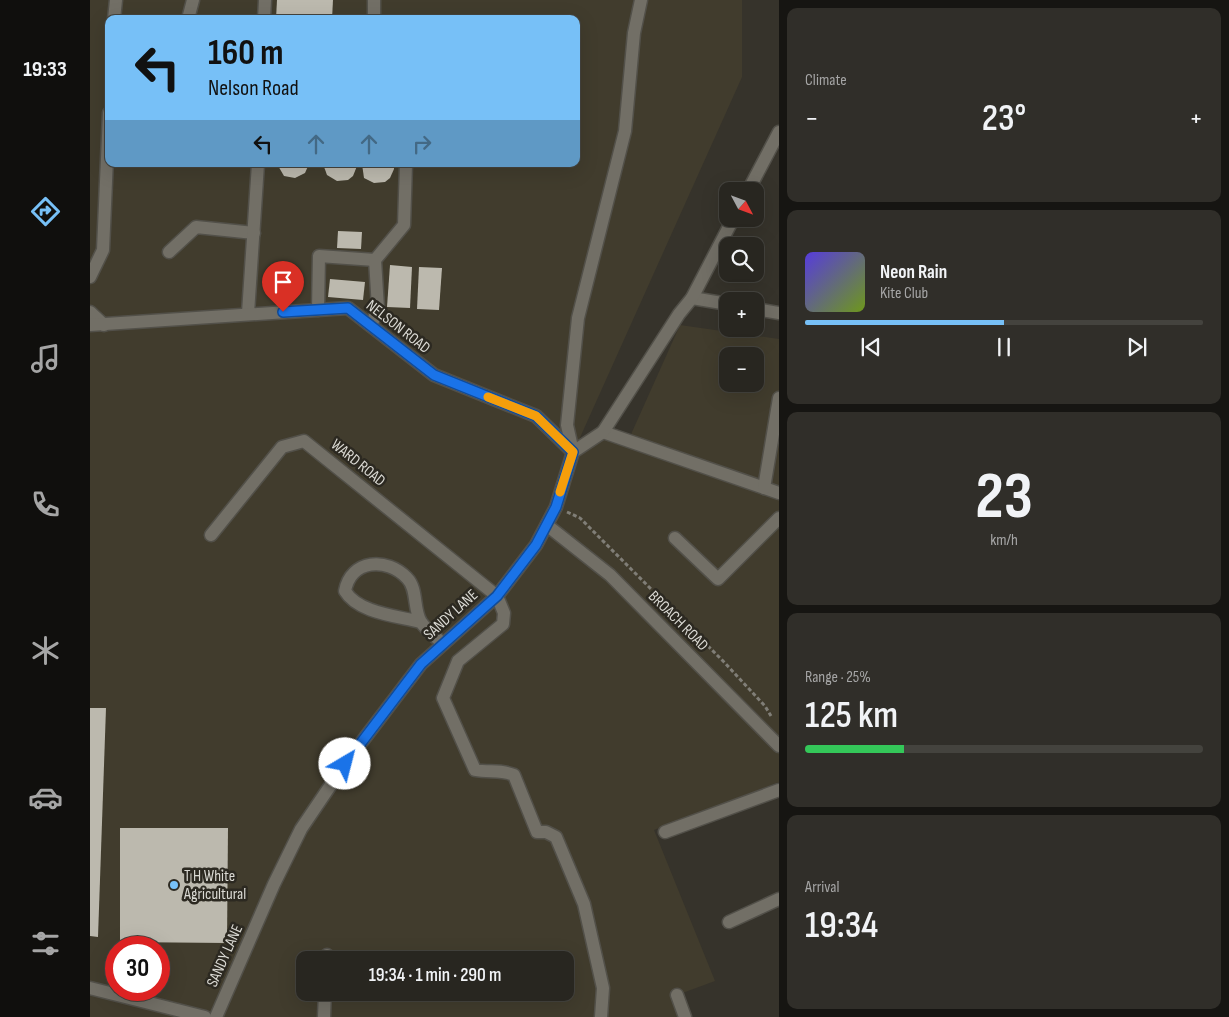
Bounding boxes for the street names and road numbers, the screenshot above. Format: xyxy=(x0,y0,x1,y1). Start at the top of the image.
street label: NELSON ROAD xyxy=(362,296,434,358)
street label: WARD ROAD xyxy=(327,435,389,491)
street label: SANDY LANE xyxy=(420,586,482,644)
street label: BROACH ROAD xyxy=(644,587,712,655)
street label: SANDY LANE xyxy=(203,922,247,990)

